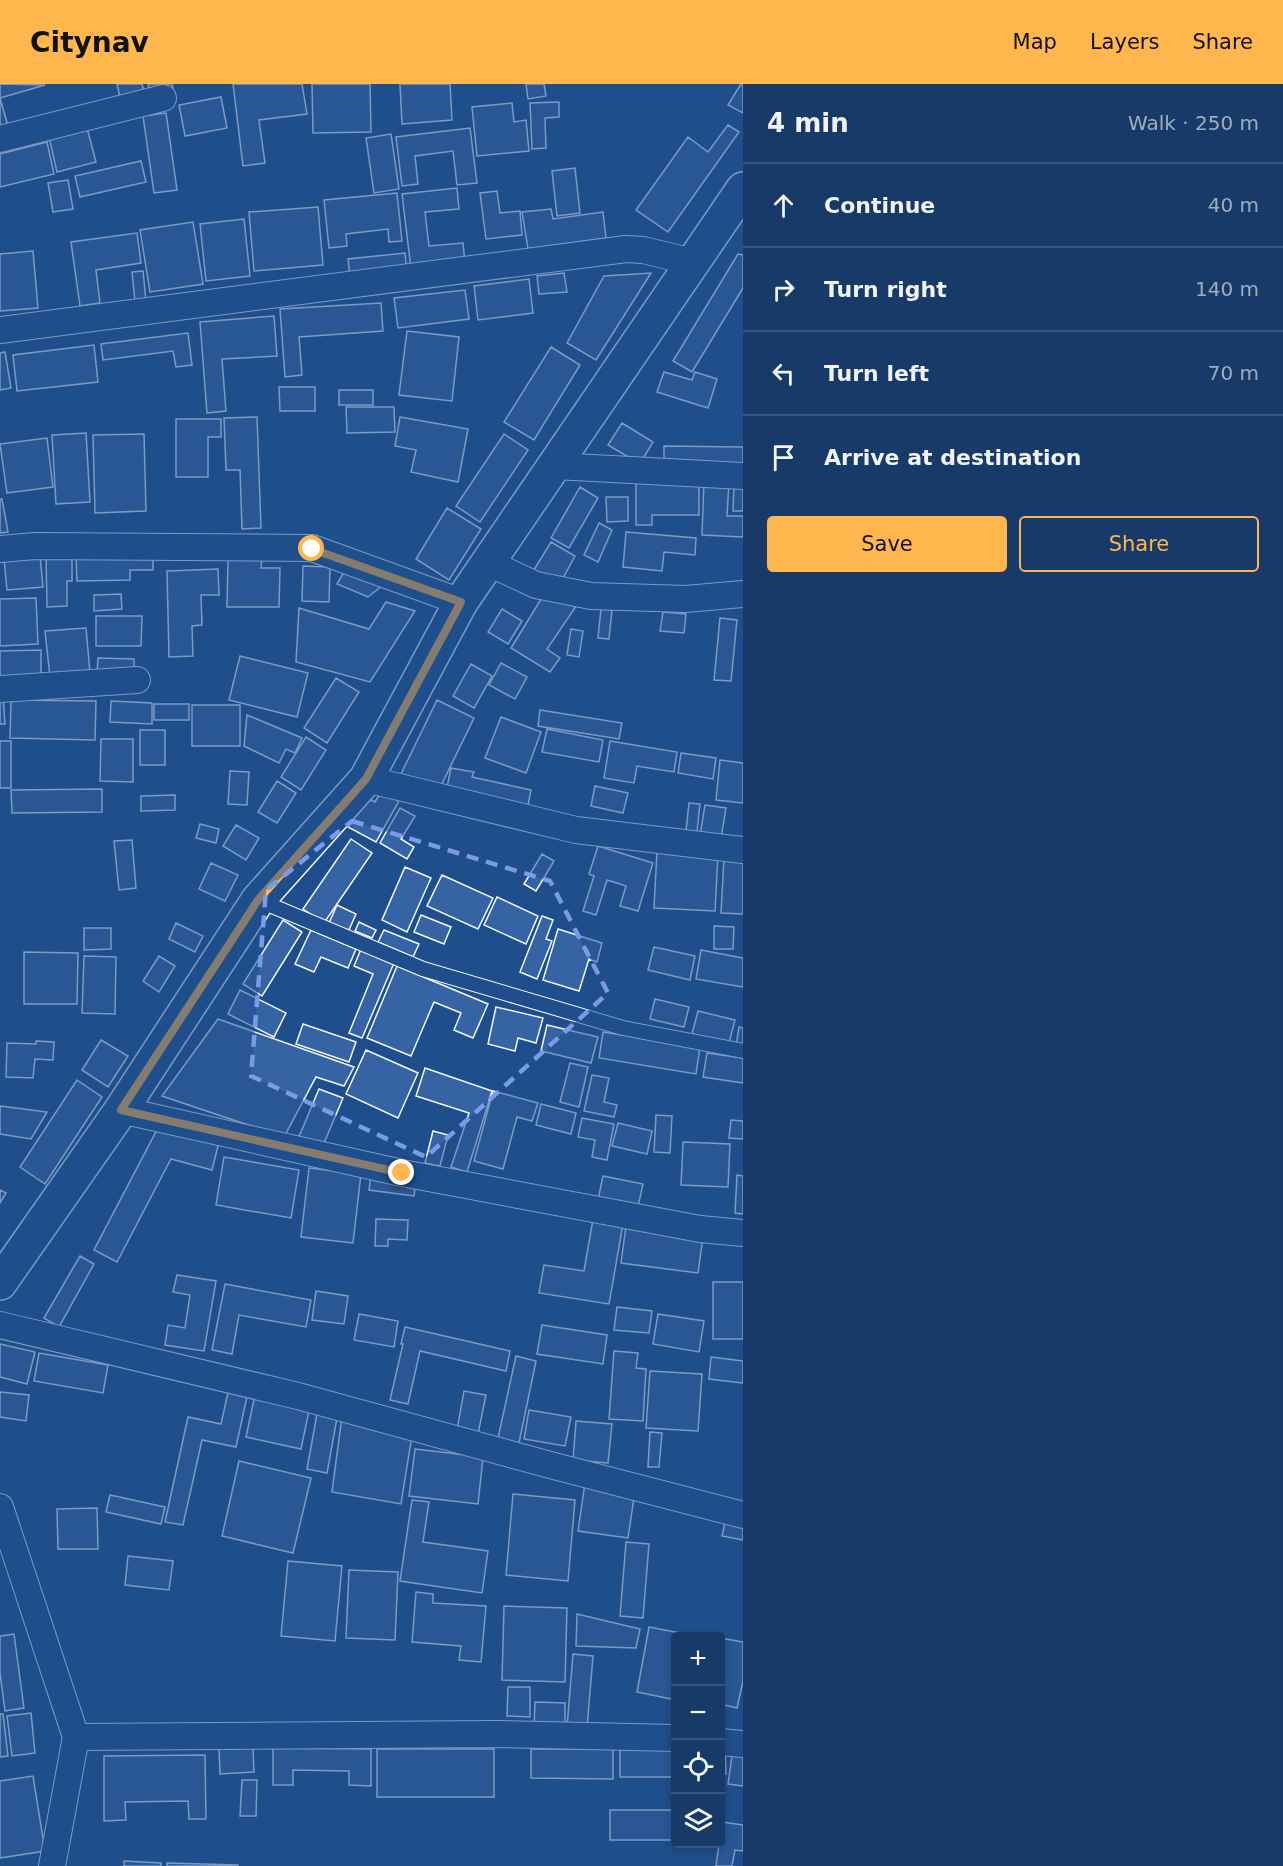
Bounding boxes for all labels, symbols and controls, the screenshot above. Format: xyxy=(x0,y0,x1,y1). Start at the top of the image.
text: Citynav xyxy=(30,26,149,59)
text: Map xyxy=(1013,30,1057,54)
text: Layers xyxy=(1090,30,1159,54)
text: Share xyxy=(1192,30,1253,54)
text: 4 min xyxy=(767,108,849,138)
text: Walk · 250 m xyxy=(1128,111,1259,135)
icon: ahead xyxy=(767,189,800,222)
text: Continue xyxy=(824,193,935,218)
text: 40 m xyxy=(1208,193,1259,217)
icon: right xyxy=(767,273,800,306)
text: Turn right xyxy=(824,277,947,302)
text: 140 m xyxy=(1195,277,1259,301)
icon: left xyxy=(767,357,800,390)
text: Turn left xyxy=(824,361,929,386)
text: 70 m xyxy=(1208,361,1259,385)
icon: arrive xyxy=(767,441,800,474)
text: Arrive at destination xyxy=(824,445,1081,470)
button: Save xyxy=(767,516,1007,572)
button: Share xyxy=(1019,516,1259,572)
route start xyxy=(298,535,324,561)
route end xyxy=(388,1159,414,1185)
map controls xyxy=(671,1632,725,1848)
button: + xyxy=(671,1632,725,1686)
button: − xyxy=(671,1686,725,1740)
button: locate xyxy=(671,1740,725,1794)
button: layers xyxy=(671,1794,725,1848)

